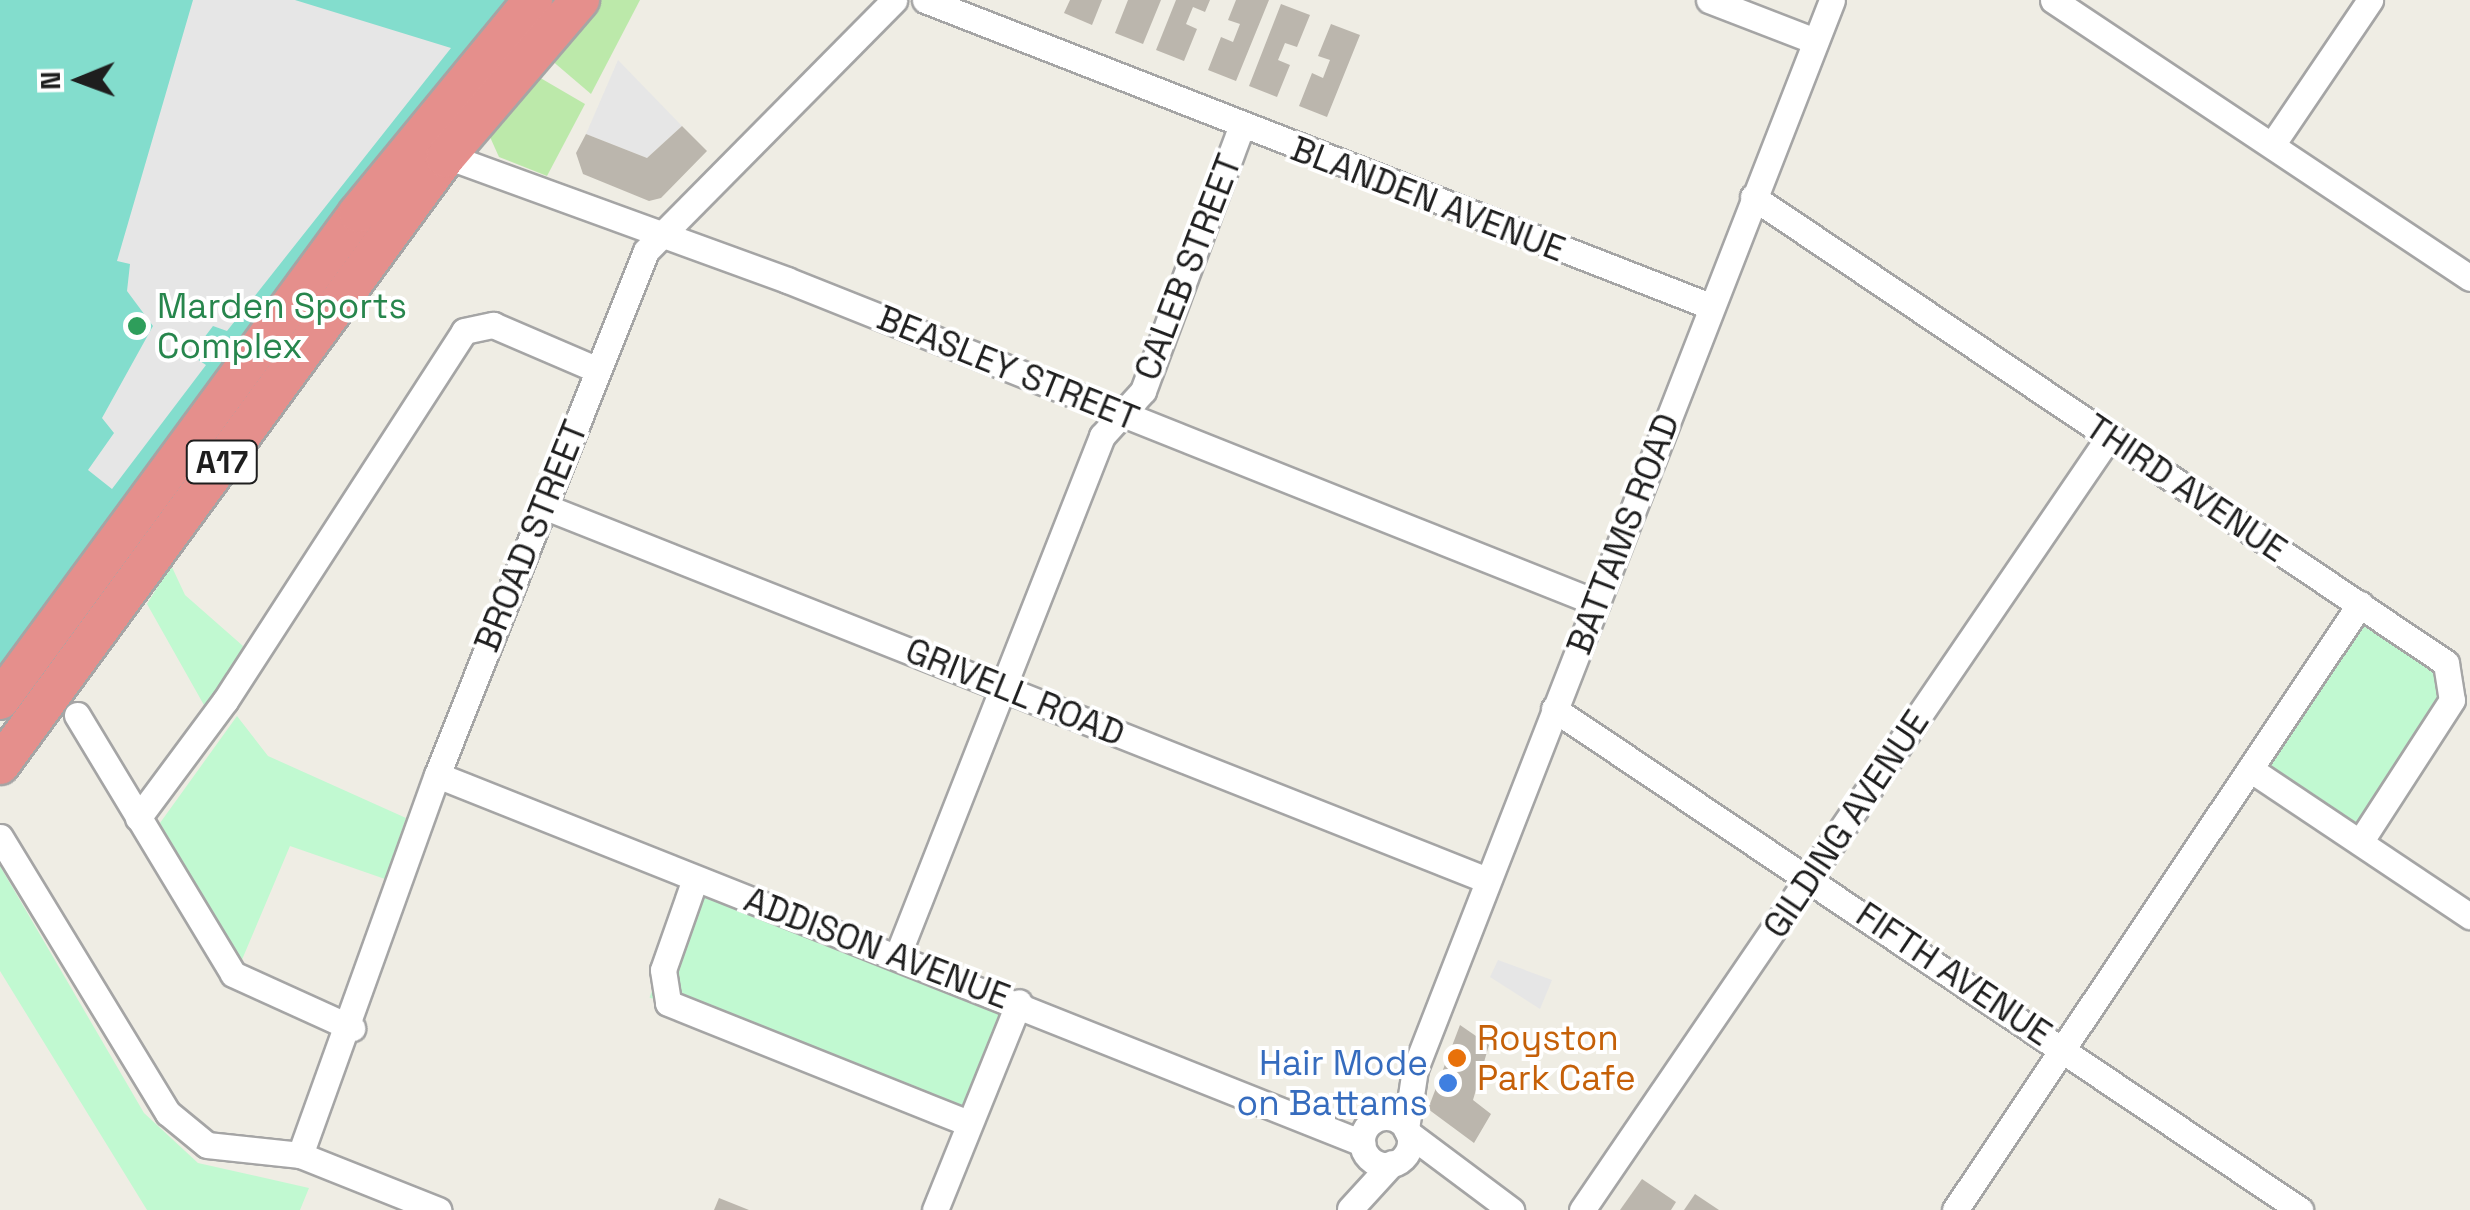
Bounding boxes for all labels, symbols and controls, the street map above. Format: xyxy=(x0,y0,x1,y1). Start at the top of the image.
north arrow xyxy=(30,30,130,130)
text: N xyxy=(32,71,68,90)
street label: BLANDEN AVENUE xyxy=(1285,127,1571,271)
street label: CALEB STREET xyxy=(1126,148,1250,386)
place label: Marden Sports Complex xyxy=(157,285,407,367)
street label: BEASLEY STREET xyxy=(871,296,1145,440)
marker: Marden Sports Complex xyxy=(126,315,148,337)
street label: THIRD AVENUE xyxy=(2077,405,2295,571)
street label: BATTAMS ROAD xyxy=(1558,408,1688,660)
street label: BROAD STREET xyxy=(466,414,596,658)
road number: A17 xyxy=(184,435,260,489)
street label: GRIVELL ROAD xyxy=(899,629,1131,755)
street label: GILDING AVENUE xyxy=(1754,702,1938,946)
street label: ADDISON AVENUE xyxy=(738,878,1016,1018)
street label: FIFTH AVENUE xyxy=(1848,893,2060,1055)
place label: Royston Park Cafe xyxy=(1477,1017,1636,1099)
place label: Hair Mode on Battams xyxy=(1237,1042,1428,1124)
marker: Royston Park Cafe xyxy=(1446,1047,1468,1069)
marker: Hair Mode on Battams xyxy=(1437,1072,1459,1094)

